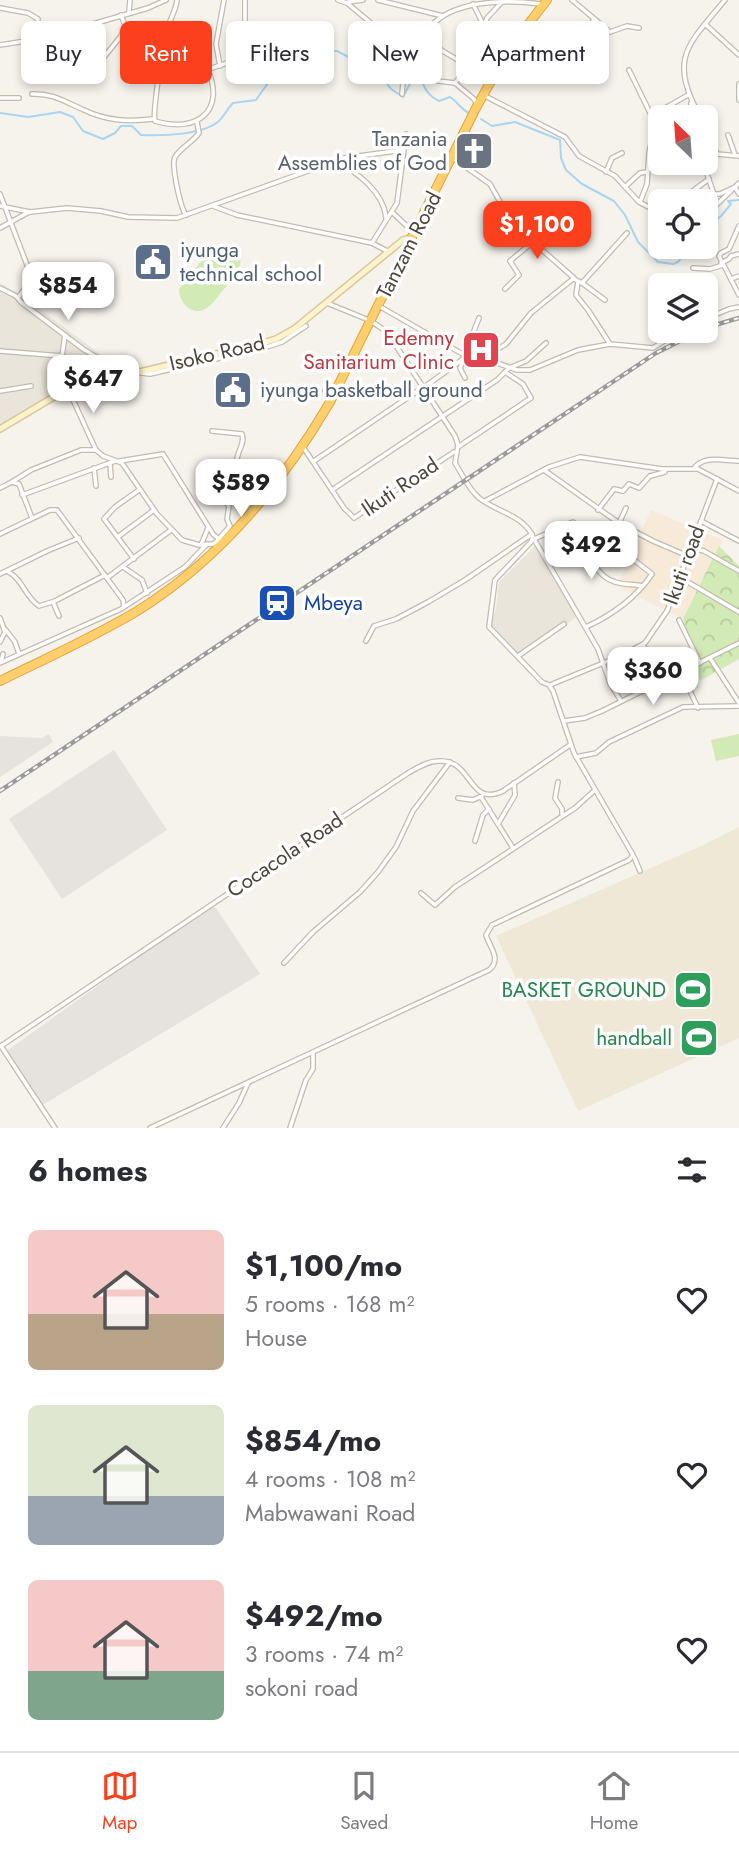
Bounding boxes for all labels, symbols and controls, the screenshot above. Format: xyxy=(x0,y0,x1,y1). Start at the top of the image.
chip: Buy xyxy=(21,21,106,84)
chip: Rent xyxy=(120,21,212,84)
chip: Filters xyxy=(226,21,334,84)
chip: New xyxy=(348,21,442,84)
chip: Apartment xyxy=(456,21,609,84)
north arrow xyxy=(648,105,718,175)
map controls xyxy=(648,105,718,343)
place label: Tanzania Assemblies of God xyxy=(278,124,447,178)
church icon: Tanzania Assemblies of God xyxy=(453,130,495,172)
street label: Tanzam Road xyxy=(369,186,449,304)
button: locate xyxy=(648,189,718,259)
pin: $1,100 xyxy=(480,202,594,261)
text: $1,100 xyxy=(499,207,575,241)
place label: iyunga technical school xyxy=(180,235,322,289)
public building icon: iyunga technical school xyxy=(132,241,174,283)
pin: $854 xyxy=(27,262,109,322)
text: $854 xyxy=(38,268,98,302)
button: layers xyxy=(648,273,718,343)
place label: Edemny Sanitarium Clinic xyxy=(303,323,455,377)
street label: Isoko Road xyxy=(166,327,268,379)
hospital icon: Edemny Sanitarium Clinic xyxy=(460,329,502,371)
pin: $647 xyxy=(52,356,134,415)
text: $647 xyxy=(63,361,123,395)
public building icon: iyunga basketball ground xyxy=(212,369,254,411)
place label: iyunga basketball ground xyxy=(260,375,483,405)
street label: Ikuti Road xyxy=(355,450,445,524)
pin: $589 xyxy=(200,460,282,519)
text: $589 xyxy=(212,465,270,499)
street label: Ikuti road xyxy=(656,521,712,609)
pin: $492 xyxy=(550,522,632,581)
text: $492 xyxy=(561,527,621,561)
station icon: Mbeya xyxy=(256,582,298,624)
place label: Mbeya xyxy=(304,588,363,618)
pin: $360 xyxy=(612,648,694,707)
text: $360 xyxy=(623,653,683,687)
street label: Cocacola Road xyxy=(221,805,349,905)
sports icon: BASKET GROUND xyxy=(672,969,714,1011)
place label: BASKET GROUND xyxy=(501,975,666,1005)
sports icon: handball xyxy=(678,1017,720,1059)
place label: handball xyxy=(596,1023,672,1053)
text: 6 homes xyxy=(28,1149,147,1192)
icon: filters xyxy=(673,1151,711,1189)
text: $1,100/mo xyxy=(245,1244,402,1287)
icon: home xyxy=(84,1258,168,1342)
icon: heart xyxy=(673,1281,711,1319)
text: 5 rooms · 168 m² xyxy=(245,1287,414,1321)
text: House xyxy=(245,1321,307,1355)
text: $854/mo xyxy=(245,1419,381,1462)
icon: home xyxy=(84,1433,168,1517)
icon: heart xyxy=(673,1456,711,1494)
text: 4 rooms · 108 m² xyxy=(245,1462,415,1496)
text: Mabwawani Road xyxy=(245,1496,415,1530)
text: $492/mo xyxy=(245,1594,383,1637)
icon: home xyxy=(84,1608,168,1692)
icon: heart xyxy=(673,1631,711,1669)
text: 3 rooms · 74 m² xyxy=(245,1637,403,1671)
text: sokoni road xyxy=(245,1671,358,1705)
tab: Map xyxy=(101,1767,139,1836)
tab: Saved xyxy=(340,1767,388,1836)
tab: Home xyxy=(590,1767,638,1836)

